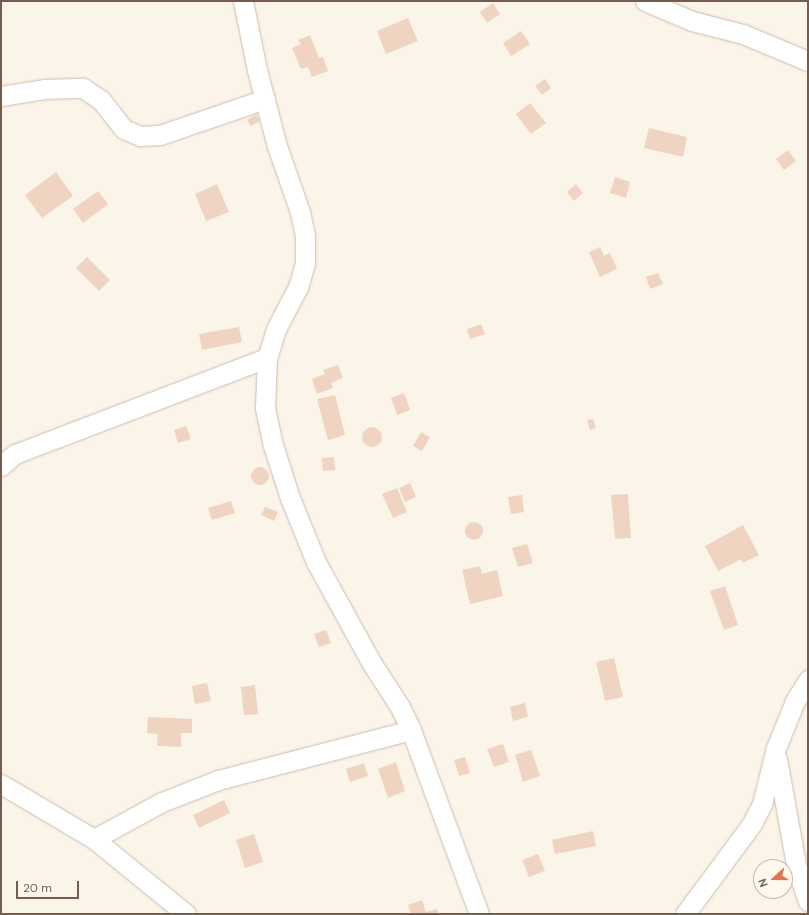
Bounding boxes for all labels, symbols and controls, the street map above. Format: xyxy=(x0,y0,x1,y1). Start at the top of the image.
north arrow xyxy=(753,859,793,899)
scale bar xyxy=(18,873,81,899)
text: N xyxy=(755,877,771,889)
text: 20 m xyxy=(23,880,52,896)

